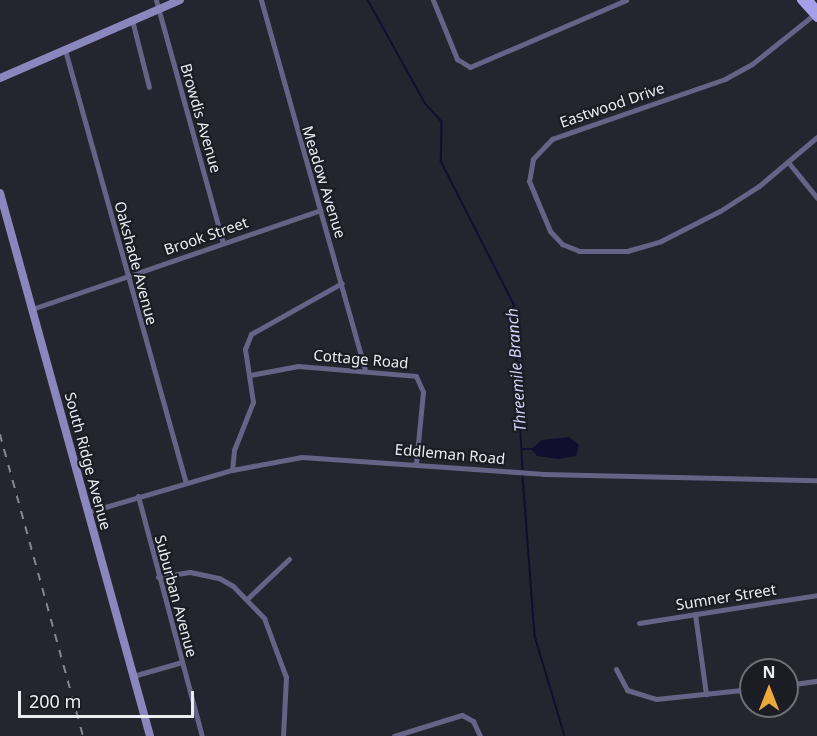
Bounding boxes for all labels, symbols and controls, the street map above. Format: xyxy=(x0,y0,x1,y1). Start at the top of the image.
street label: Browdis Avenue xyxy=(177,61,225,175)
street label: Eastwood Drive xyxy=(557,79,667,131)
street label: Meadow Avenue xyxy=(298,124,350,240)
street label: Oakshade Avenue xyxy=(111,199,161,327)
street label: Brook Street xyxy=(162,213,250,259)
water label: Threemile Branch xyxy=(502,307,530,433)
street label: Cottage Road xyxy=(313,346,409,372)
street label: South Ridge Avenue xyxy=(61,390,115,532)
street label: Eddleman Road xyxy=(394,440,506,468)
street label: Suburban Avenue xyxy=(151,533,201,659)
street label: Sumner Street xyxy=(675,580,777,614)
north arrow xyxy=(739,658,799,718)
text: N xyxy=(762,661,776,683)
scale bar xyxy=(21,679,196,717)
text: 200 m xyxy=(29,689,81,713)

